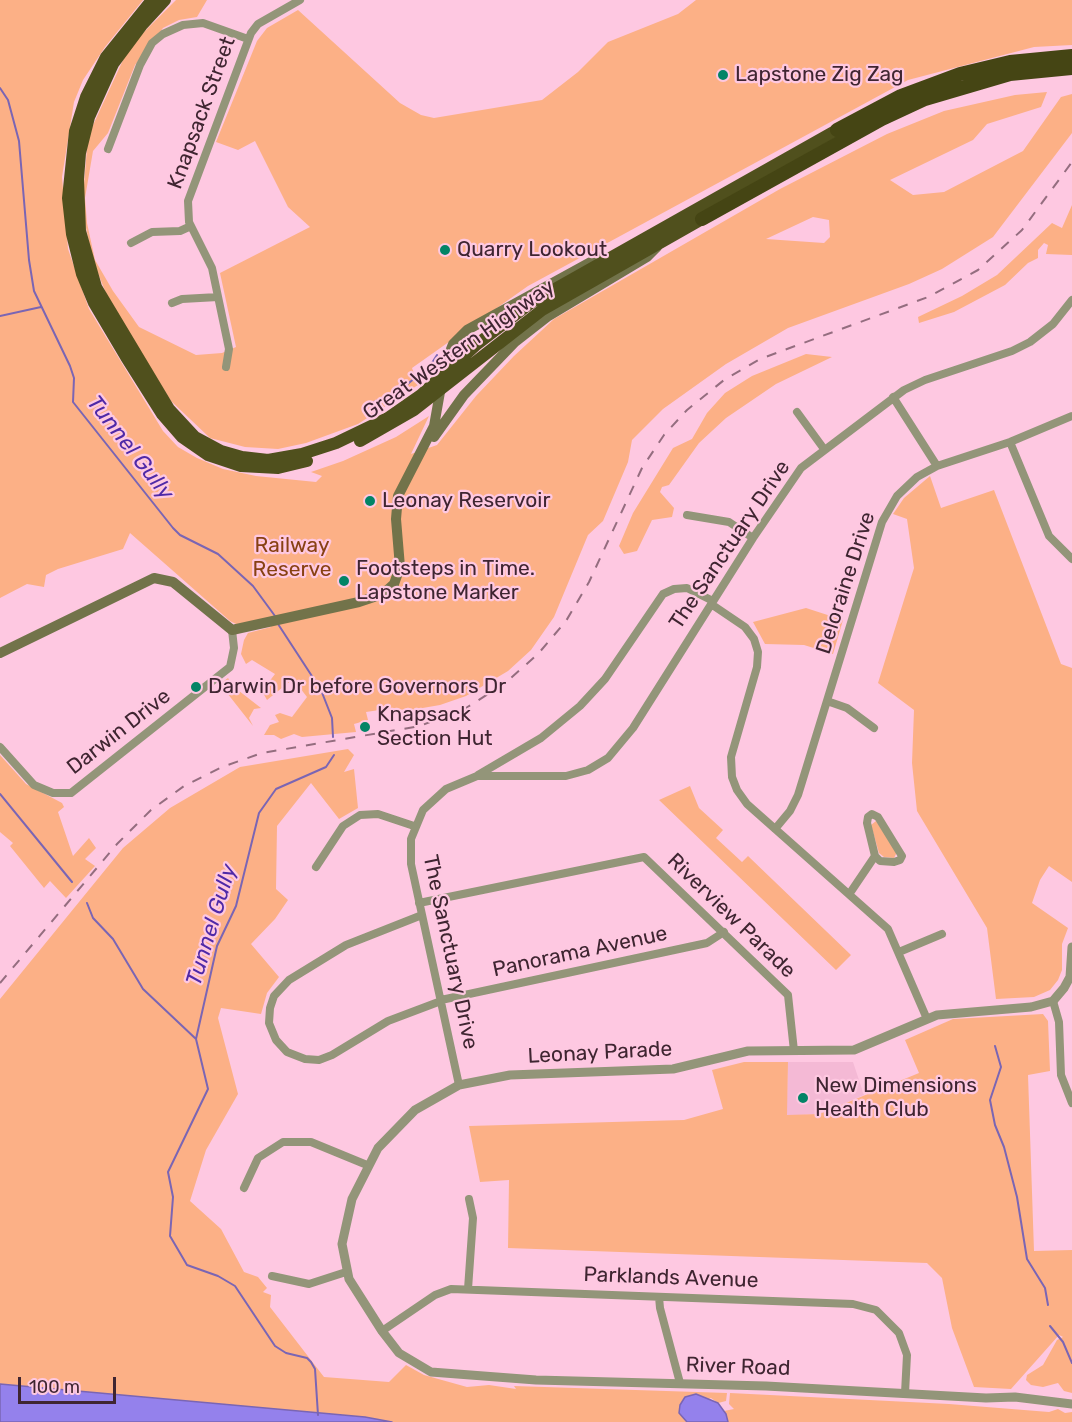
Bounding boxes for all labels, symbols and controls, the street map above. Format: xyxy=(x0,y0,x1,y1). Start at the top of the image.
street label: Knapsack Street xyxy=(163,33,241,193)
place label: Lapstone Zig Zag xyxy=(735,62,904,88)
marker: Lapstone Zig Zag xyxy=(716,68,730,82)
place label: Quarry Lookout xyxy=(457,237,607,263)
marker: Quarry Lookout xyxy=(438,243,452,257)
street label: Great Western Highway xyxy=(358,274,560,426)
water label: Tunnel Gully xyxy=(81,390,179,506)
street label: The Sanctuary Drive xyxy=(664,456,796,634)
place label: Leonay Reservoir xyxy=(382,488,550,514)
marker: Leonay Reservoir xyxy=(363,494,377,508)
street label: Deloraine Drive xyxy=(811,509,881,657)
park label: Railway Reserve xyxy=(253,533,331,583)
place label: Footsteps in Time. Lapstone Marker xyxy=(356,556,535,606)
marker: Footsteps in Time. Lapstone Marker xyxy=(337,574,351,588)
place label: Darwin Dr before Governors Dr xyxy=(208,674,506,700)
marker: Darwin Dr before Governors Dr xyxy=(189,680,203,694)
street label: Darwin Drive xyxy=(62,684,176,780)
place label: Knapsack Section Hut xyxy=(377,702,492,752)
marker: Knapsack Section Hut xyxy=(358,720,372,734)
street label: Riverview Parade xyxy=(662,848,800,984)
street label: The Sanctuary Drive xyxy=(417,852,483,1052)
water label: Tunnel Gully xyxy=(181,861,243,989)
street label: Panorama Avenue xyxy=(490,921,670,983)
street label: Leonay Parade xyxy=(527,1037,673,1069)
place label: New Dimensions Health Club xyxy=(815,1073,977,1123)
marker: New Dimensions Health Club xyxy=(796,1091,810,1105)
street label: Parklands Avenue xyxy=(583,1262,759,1294)
street label: River Road xyxy=(685,1353,791,1381)
scale bar xyxy=(21,1365,118,1403)
text: 100 m xyxy=(29,1376,80,1398)

